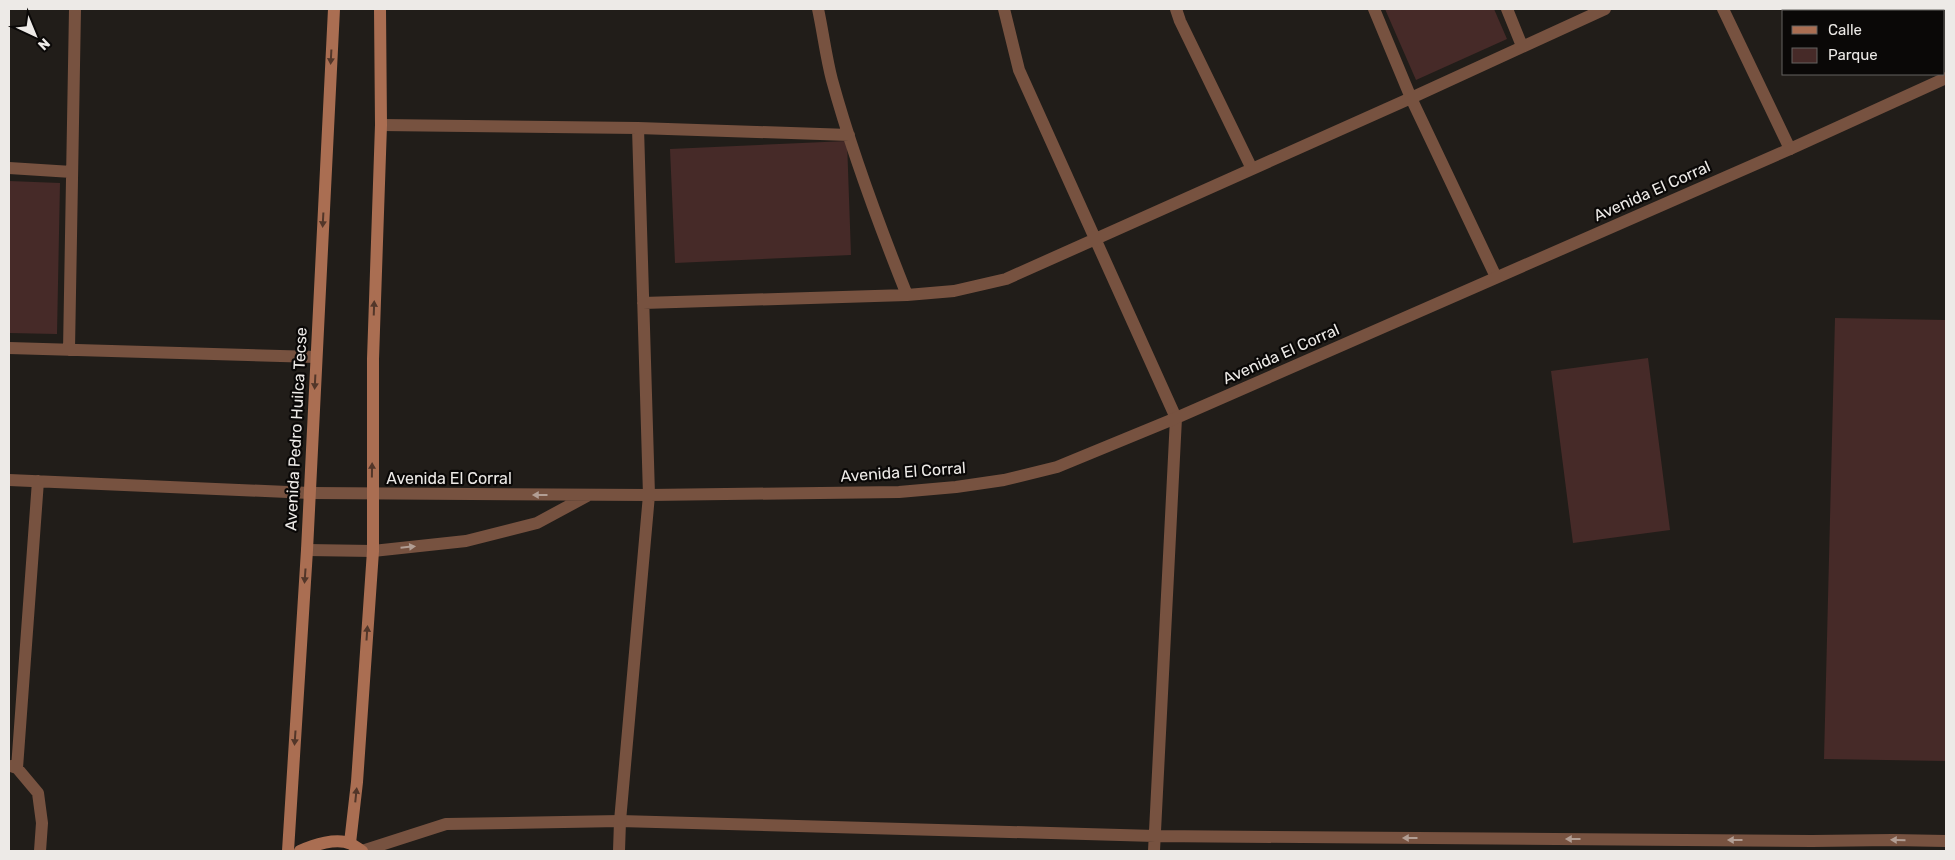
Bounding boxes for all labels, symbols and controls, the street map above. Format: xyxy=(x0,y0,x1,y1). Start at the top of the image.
north arrow xyxy=(10,10,60,60)
legend xyxy=(1782,10,1945,75)
text: Calle xyxy=(1828,21,1862,39)
text: N xyxy=(34,34,53,54)
text: Parque xyxy=(1828,46,1878,64)
one-way arrow xyxy=(327,50,335,66)
street label: Avenida El Corral xyxy=(1591,157,1713,225)
one-way arrow xyxy=(319,212,327,228)
one-way arrow xyxy=(371,300,379,316)
street label: Avenida El Corral xyxy=(1220,320,1342,388)
street label: Avenida Pedro Huilca Tecse xyxy=(281,327,311,531)
one-way arrow xyxy=(311,374,319,390)
street label: Avenida El Corral xyxy=(840,458,966,486)
one-way arrow xyxy=(368,462,376,478)
street label: Avenida El Corral xyxy=(386,469,512,488)
one-way arrow xyxy=(532,491,548,499)
one-way arrow xyxy=(400,543,416,551)
one-way arrow xyxy=(301,568,309,584)
one-way arrow xyxy=(364,624,372,640)
one-way arrow xyxy=(290,731,298,747)
one-way arrow xyxy=(352,786,360,802)
one-way arrow xyxy=(1402,834,1418,842)
one-way arrow xyxy=(1564,835,1580,843)
one-way arrow xyxy=(1727,836,1743,844)
one-way arrow xyxy=(1889,836,1905,844)

